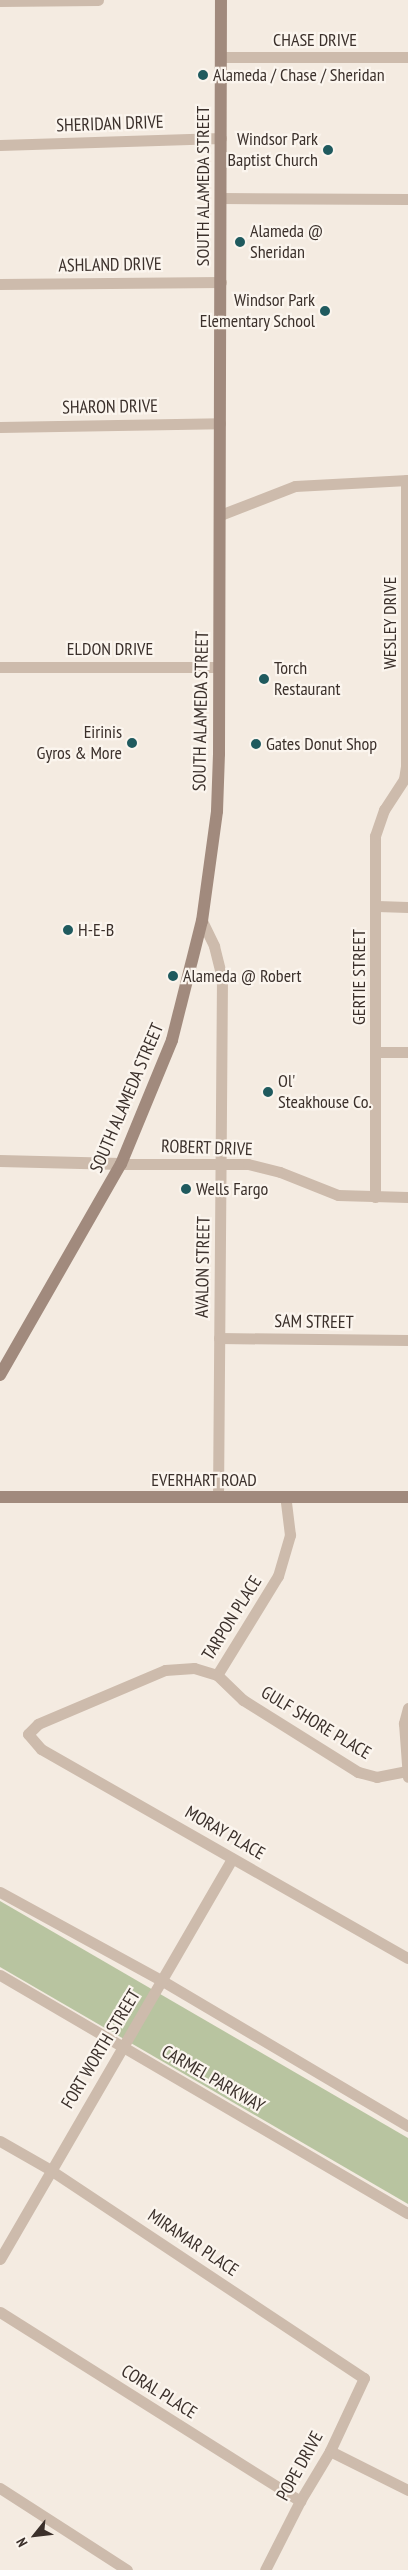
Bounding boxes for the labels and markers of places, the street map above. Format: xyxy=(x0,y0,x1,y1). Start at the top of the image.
place label: Alameda / Chase / Sheridan xyxy=(213,64,385,86)
marker: Alameda / Chase / Sheridan xyxy=(197,69,209,81)
place label: Windsor Park Baptist Church xyxy=(228,129,318,172)
marker: Windsor Park Baptist Church xyxy=(322,144,334,156)
place label: Alameda @ Sheridan xyxy=(250,221,323,264)
marker: Alameda @ Sheridan xyxy=(234,236,246,248)
place label: Windsor Park Elementary School xyxy=(199,290,315,332)
marker: Windsor Park Elementary School xyxy=(319,305,331,317)
place label: Torch Restaurant xyxy=(274,658,340,701)
marker: Torch Restaurant xyxy=(258,673,270,685)
place label: Eirinis Gyros & More xyxy=(37,722,122,764)
place label: Gates Donut Shop xyxy=(266,733,377,755)
marker: Eirinis Gyros & More xyxy=(126,737,138,749)
marker: Gates Donut Shop xyxy=(250,738,262,750)
place label: H-E-B xyxy=(78,919,114,941)
marker: H-E-B xyxy=(62,924,74,936)
place label: Alameda @ Robert xyxy=(183,965,301,987)
marker: Alameda @ Robert xyxy=(167,970,179,982)
place label: Ol' Steakhouse Co. xyxy=(278,1071,372,1114)
marker: Ol' Steakhouse Co. xyxy=(262,1086,274,1098)
place label: Wells Fargo xyxy=(196,1178,268,1200)
marker: Wells Fargo xyxy=(180,1183,192,1195)

